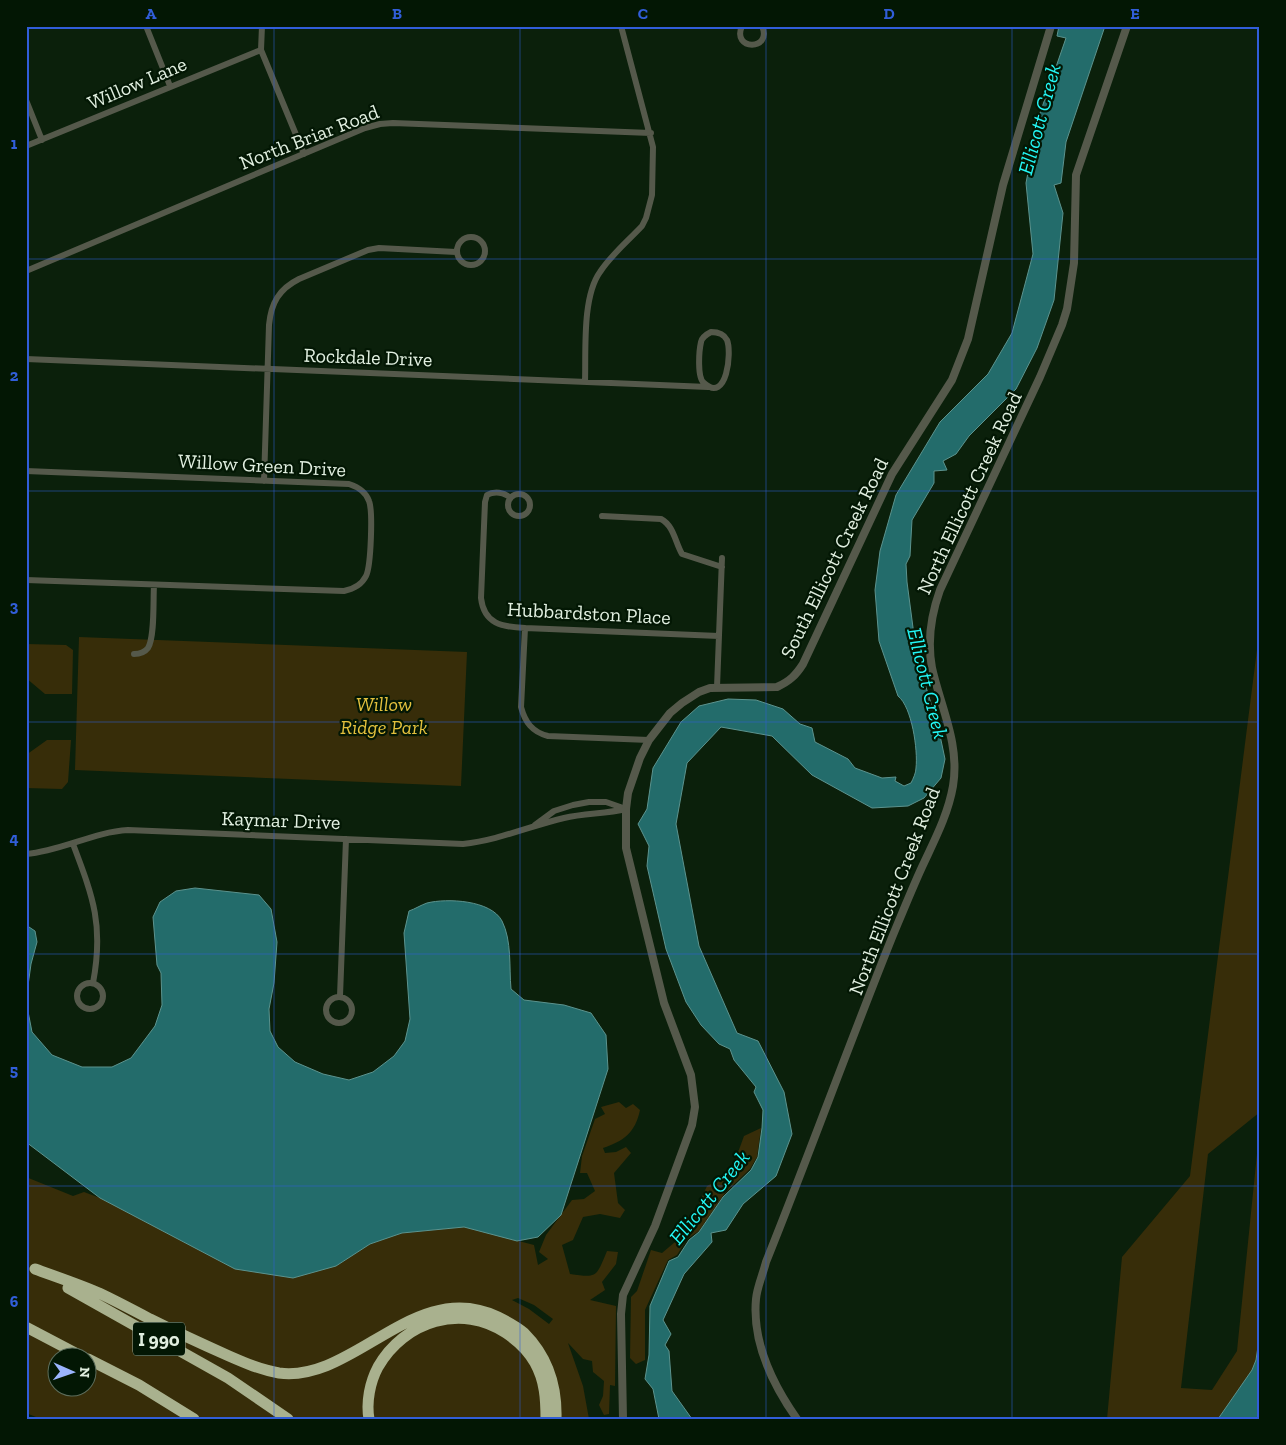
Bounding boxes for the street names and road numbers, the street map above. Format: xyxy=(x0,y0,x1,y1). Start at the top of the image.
street label: Willow Lane xyxy=(84,51,190,115)
street label: North Briar Road xyxy=(236,99,382,175)
street label: Rockdale Drive xyxy=(303,343,433,371)
street label: North Ellicott Creek Road xyxy=(911,388,1027,598)
street label: Willow Green Drive xyxy=(177,449,347,481)
street label: South Ellicott Creek Road xyxy=(775,454,893,662)
street label: Hubbardston Place xyxy=(507,597,671,629)
street label: North Ellicott Creek Road xyxy=(843,784,945,998)
street label: Kaymar Drive xyxy=(221,806,341,834)
road number: I 990 xyxy=(133,1322,185,1356)

